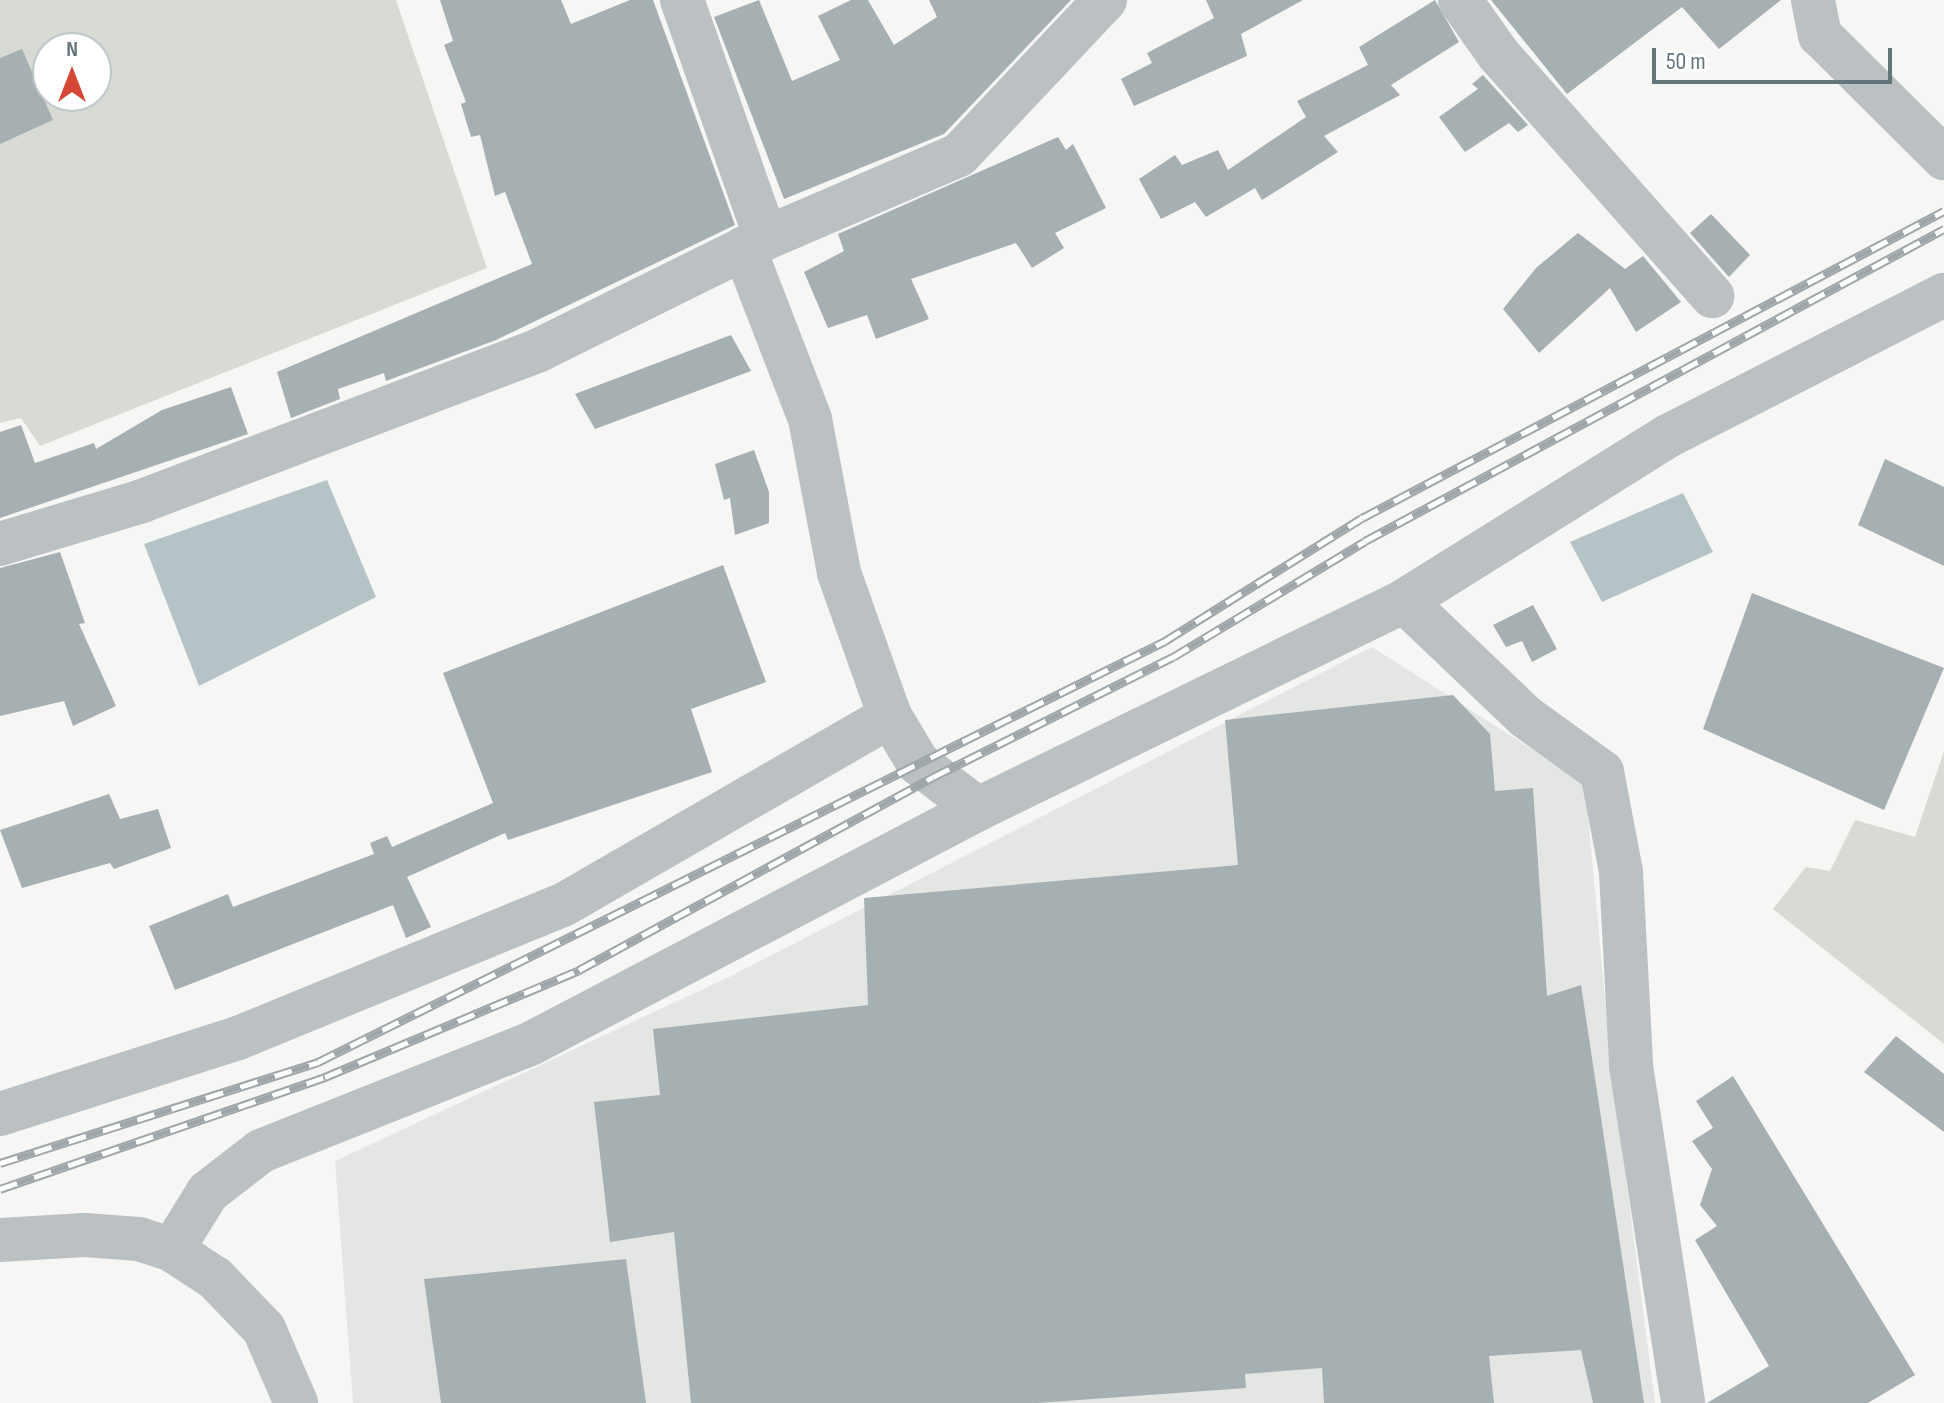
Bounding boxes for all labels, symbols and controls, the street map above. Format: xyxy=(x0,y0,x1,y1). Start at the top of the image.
north arrow xyxy=(32,32,112,112)
scale bar xyxy=(1656,32,1896,82)
text: N xyxy=(66,36,78,63)
text: 50 m xyxy=(1666,47,1706,76)

